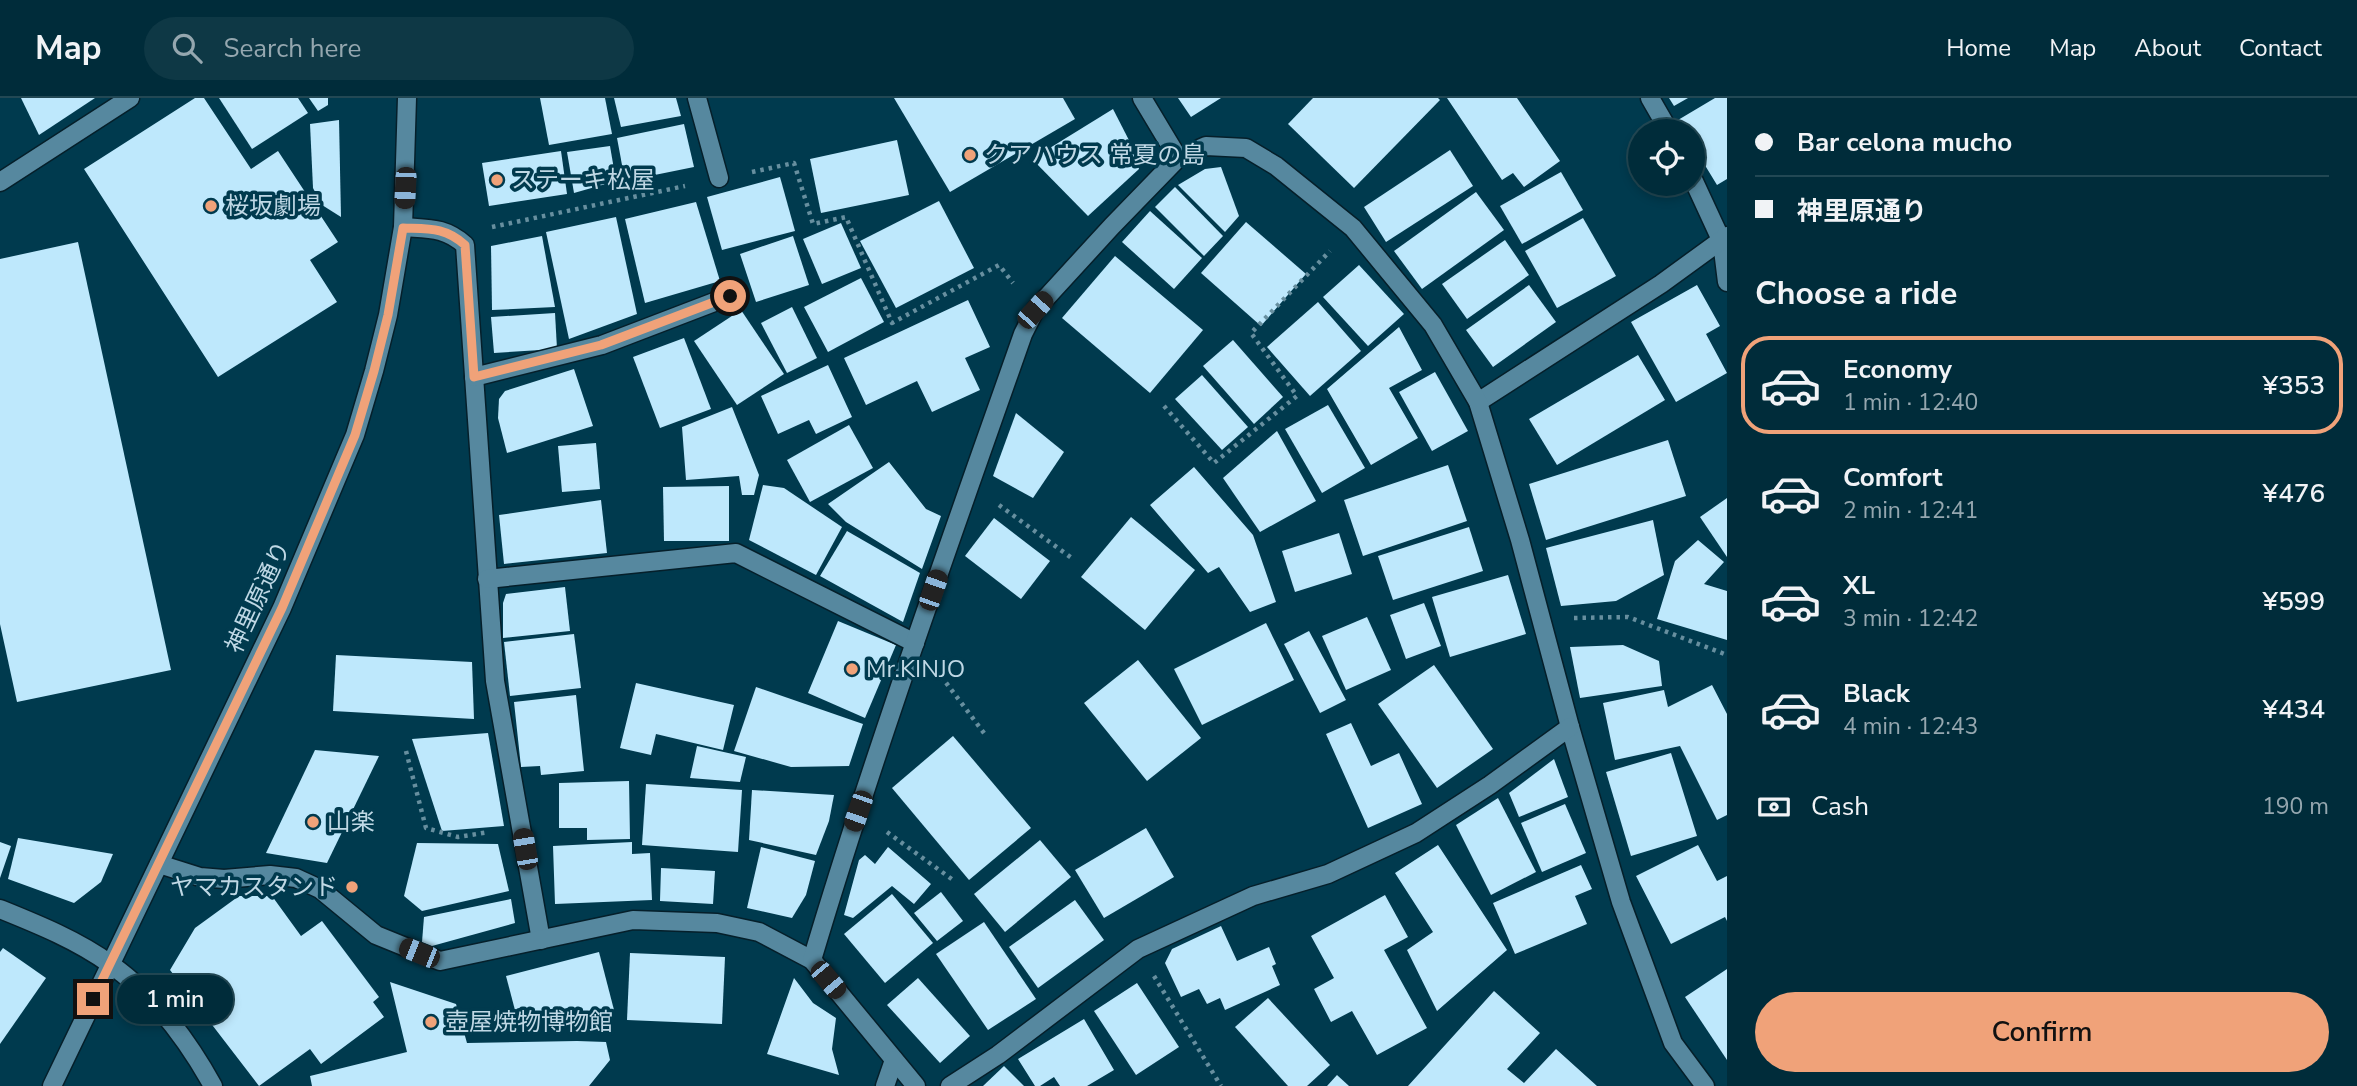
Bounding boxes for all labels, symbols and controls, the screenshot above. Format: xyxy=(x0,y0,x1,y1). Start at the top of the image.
search box xyxy=(144,17,634,80)
text: Map xyxy=(35,26,102,71)
icon: search xyxy=(168,29,206,67)
text: Search here xyxy=(224,31,361,66)
text: Home xyxy=(1946,32,2011,64)
text: Map xyxy=(2049,32,2096,64)
text: About xyxy=(2134,32,2201,64)
text: Contact xyxy=(2239,32,2322,64)
map controls xyxy=(1628,119,1705,196)
button: locate xyxy=(1628,119,1705,196)
text: Bar celona mucho xyxy=(1797,125,2012,160)
place label: クアハウス 常夏の島 xyxy=(984,139,1205,171)
marker: クアハウス 常夏の島 xyxy=(962,147,978,163)
place label: ステーキ松屋 xyxy=(511,164,655,196)
car xyxy=(394,166,417,210)
marker: ステーキ松屋 xyxy=(489,172,505,188)
place label: 桜坂劇場 xyxy=(225,190,321,222)
text: 神里原通り xyxy=(1797,194,1927,229)
marker: 桜坂劇場 xyxy=(203,198,219,214)
text: Choose a ride xyxy=(1755,272,1957,315)
route start xyxy=(714,280,746,312)
car xyxy=(1014,287,1057,333)
text: Economy xyxy=(1843,352,1952,387)
icon: car xyxy=(1759,354,1822,417)
text: ¥353 xyxy=(2263,368,2325,403)
text: 1 min · 12:40 xyxy=(1843,387,1978,418)
text: Comfort xyxy=(1843,460,1943,495)
icon: car xyxy=(1759,462,1822,525)
text: ¥476 xyxy=(2263,476,2325,511)
text: 2 min · 12:41 xyxy=(1843,495,1978,526)
street label: 神里原通り xyxy=(218,536,298,658)
car xyxy=(917,567,950,613)
text: XL xyxy=(1843,568,1875,603)
icon: car xyxy=(1759,570,1822,633)
text: ¥599 xyxy=(2263,584,2325,619)
text: 3 min · 12:42 xyxy=(1843,603,1978,634)
place label: Mr.KINJO xyxy=(866,653,965,685)
marker: Mr.KINJO xyxy=(844,661,860,677)
text: Black xyxy=(1843,676,1910,711)
icon: car xyxy=(1759,678,1822,741)
text: ¥434 xyxy=(2263,692,2325,727)
text: 4 min · 12:43 xyxy=(1843,711,1978,742)
car xyxy=(842,788,875,834)
icon: cash xyxy=(1755,788,1793,826)
text: Cash xyxy=(1811,789,1869,824)
text: 190 m xyxy=(2262,791,2329,822)
place label: 山楽 xyxy=(327,806,375,838)
marker: 山楽 xyxy=(305,814,321,830)
car xyxy=(512,826,539,872)
place label: ヤマカスタンド xyxy=(170,871,338,903)
marker: ヤマカスタンド xyxy=(344,879,360,895)
car xyxy=(396,935,443,971)
car xyxy=(807,957,850,1003)
callout: 1 min xyxy=(118,974,233,1024)
route end xyxy=(77,983,109,1015)
text: 1 min xyxy=(146,984,204,1015)
button: Confirm xyxy=(1755,992,2329,1072)
place label: 壺屋焼物博物館 xyxy=(445,1006,613,1038)
marker: 壺屋焼物博物館 xyxy=(423,1014,439,1030)

